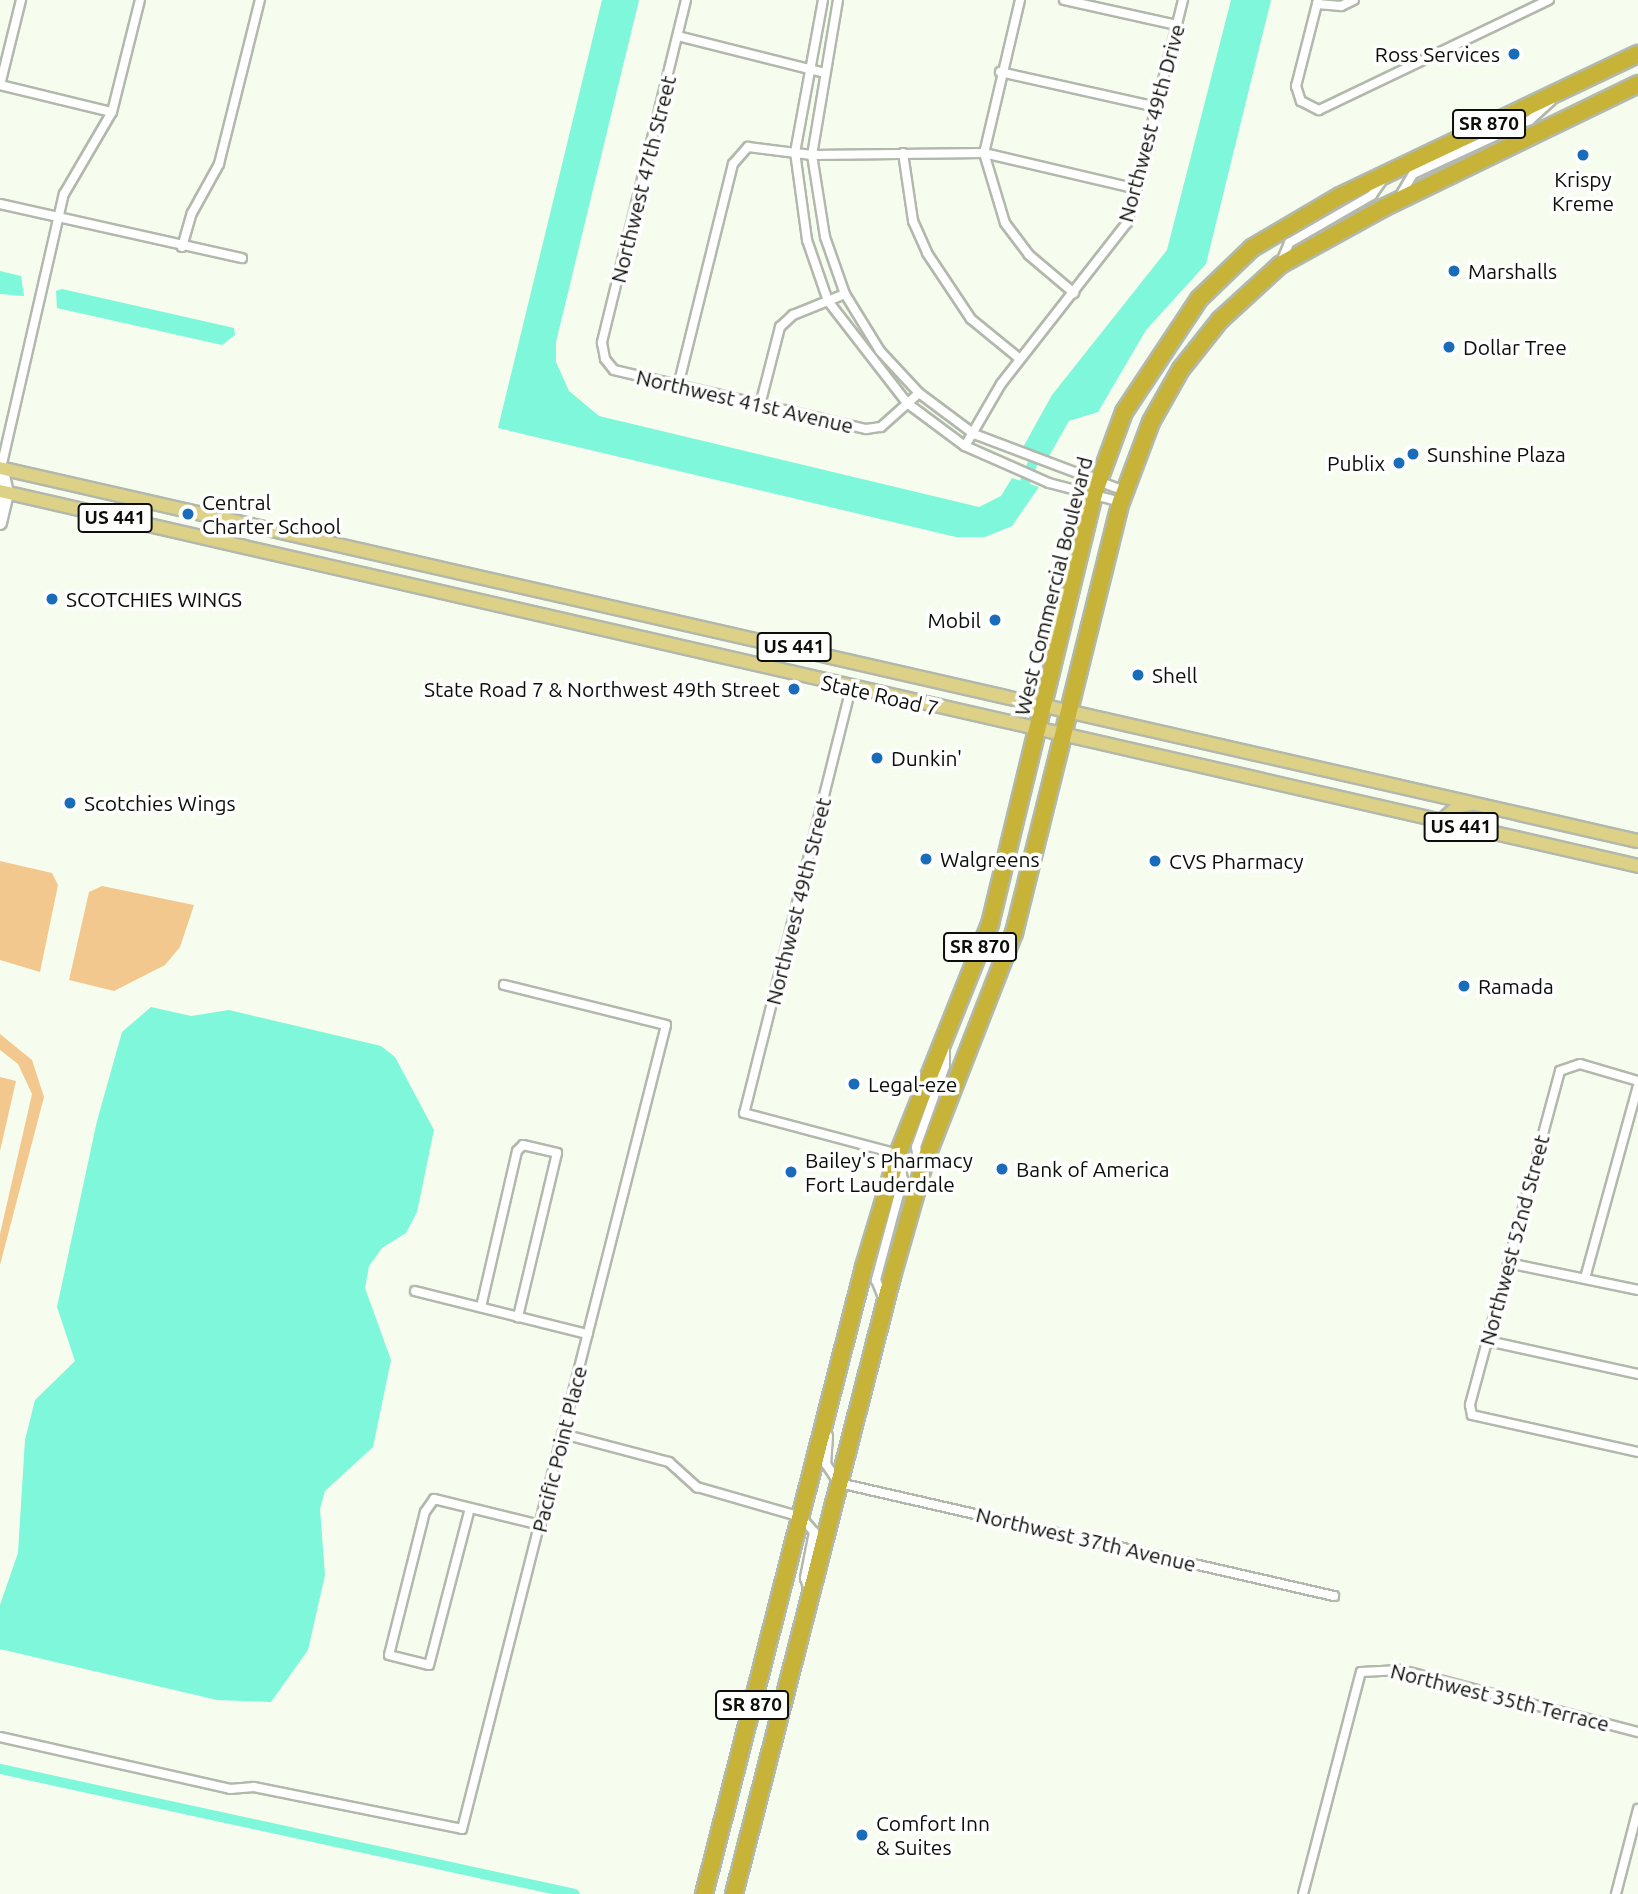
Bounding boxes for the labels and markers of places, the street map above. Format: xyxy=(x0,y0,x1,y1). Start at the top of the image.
place label: Ross Services xyxy=(1375,41,1500,67)
marker: Ross Services xyxy=(1506,46,1522,62)
marker: Krispy Kreme xyxy=(1575,147,1591,163)
place label: Krispy Kreme xyxy=(1552,166,1614,216)
place label: Marshalls xyxy=(1468,258,1557,284)
marker: Marshalls xyxy=(1446,263,1462,279)
place label: Dollar Tree xyxy=(1463,334,1567,360)
marker: Dollar Tree xyxy=(1441,339,1457,355)
place label: Sunshine Plaza xyxy=(1427,441,1566,467)
marker: Sunshine Plaza xyxy=(1405,446,1421,462)
place label: Publix xyxy=(1327,450,1385,476)
marker: Publix xyxy=(1391,455,1407,471)
place label: Central Charter School xyxy=(202,489,341,539)
marker: Central Charter School xyxy=(180,506,196,522)
place label: SCOTCHIES WINGS xyxy=(66,586,242,612)
marker: SCOTCHIES WINGS xyxy=(44,591,60,607)
place label: Mobil xyxy=(928,607,981,633)
marker: Mobil xyxy=(987,612,1003,628)
place label: Shell xyxy=(1152,662,1198,688)
marker: Shell xyxy=(1130,667,1146,683)
place label: State Road 7 & Northwest 49th Street xyxy=(424,676,780,702)
marker: State Road 7 & Northwest 49th Street xyxy=(786,681,802,697)
place label: Dunkin' xyxy=(891,745,962,771)
marker: Dunkin' xyxy=(869,750,885,766)
place label: Scotchies Wings xyxy=(84,790,236,816)
marker: Scotchies Wings xyxy=(62,795,78,811)
place label: Walgreens xyxy=(940,846,1040,872)
place label: CVS Pharmacy xyxy=(1169,848,1304,874)
marker: Walgreens xyxy=(918,851,934,867)
marker: CVS Pharmacy xyxy=(1147,853,1163,869)
place label: Ramada xyxy=(1478,973,1554,999)
marker: Ramada xyxy=(1456,978,1472,994)
place label: Legal-eze xyxy=(868,1071,957,1097)
marker: Legal-eze xyxy=(846,1076,862,1092)
place label: Bailey's Pharmacy Fort Lauderdale xyxy=(805,1147,973,1197)
place label: Bank of America xyxy=(1016,1156,1170,1182)
marker: Bank of America xyxy=(994,1161,1010,1177)
marker: Bailey's Pharmacy Fort Lauderdale xyxy=(783,1164,799,1180)
place label: Comfort Inn & Suites xyxy=(876,1810,990,1860)
marker: Comfort Inn & Suites xyxy=(854,1827,870,1843)

